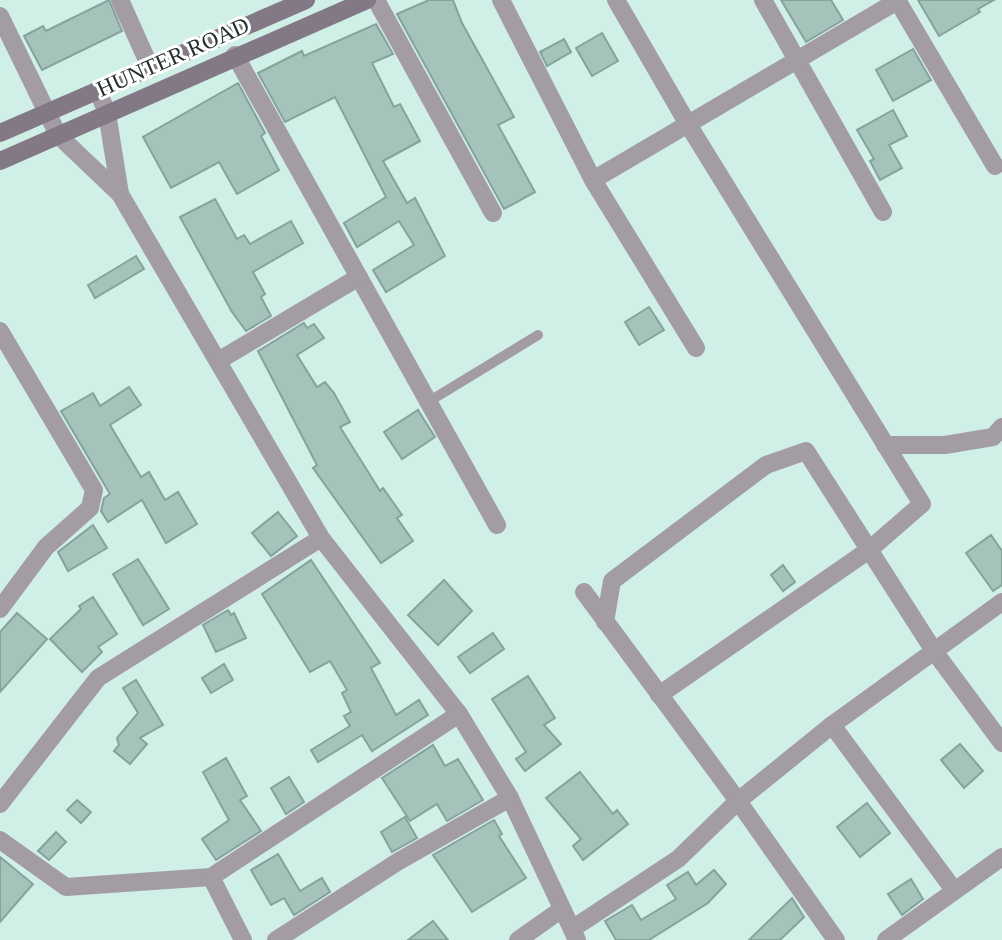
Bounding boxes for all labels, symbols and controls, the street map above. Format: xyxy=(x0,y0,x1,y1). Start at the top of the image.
street label: HUNTER ROAD xyxy=(93,12,253,102)

